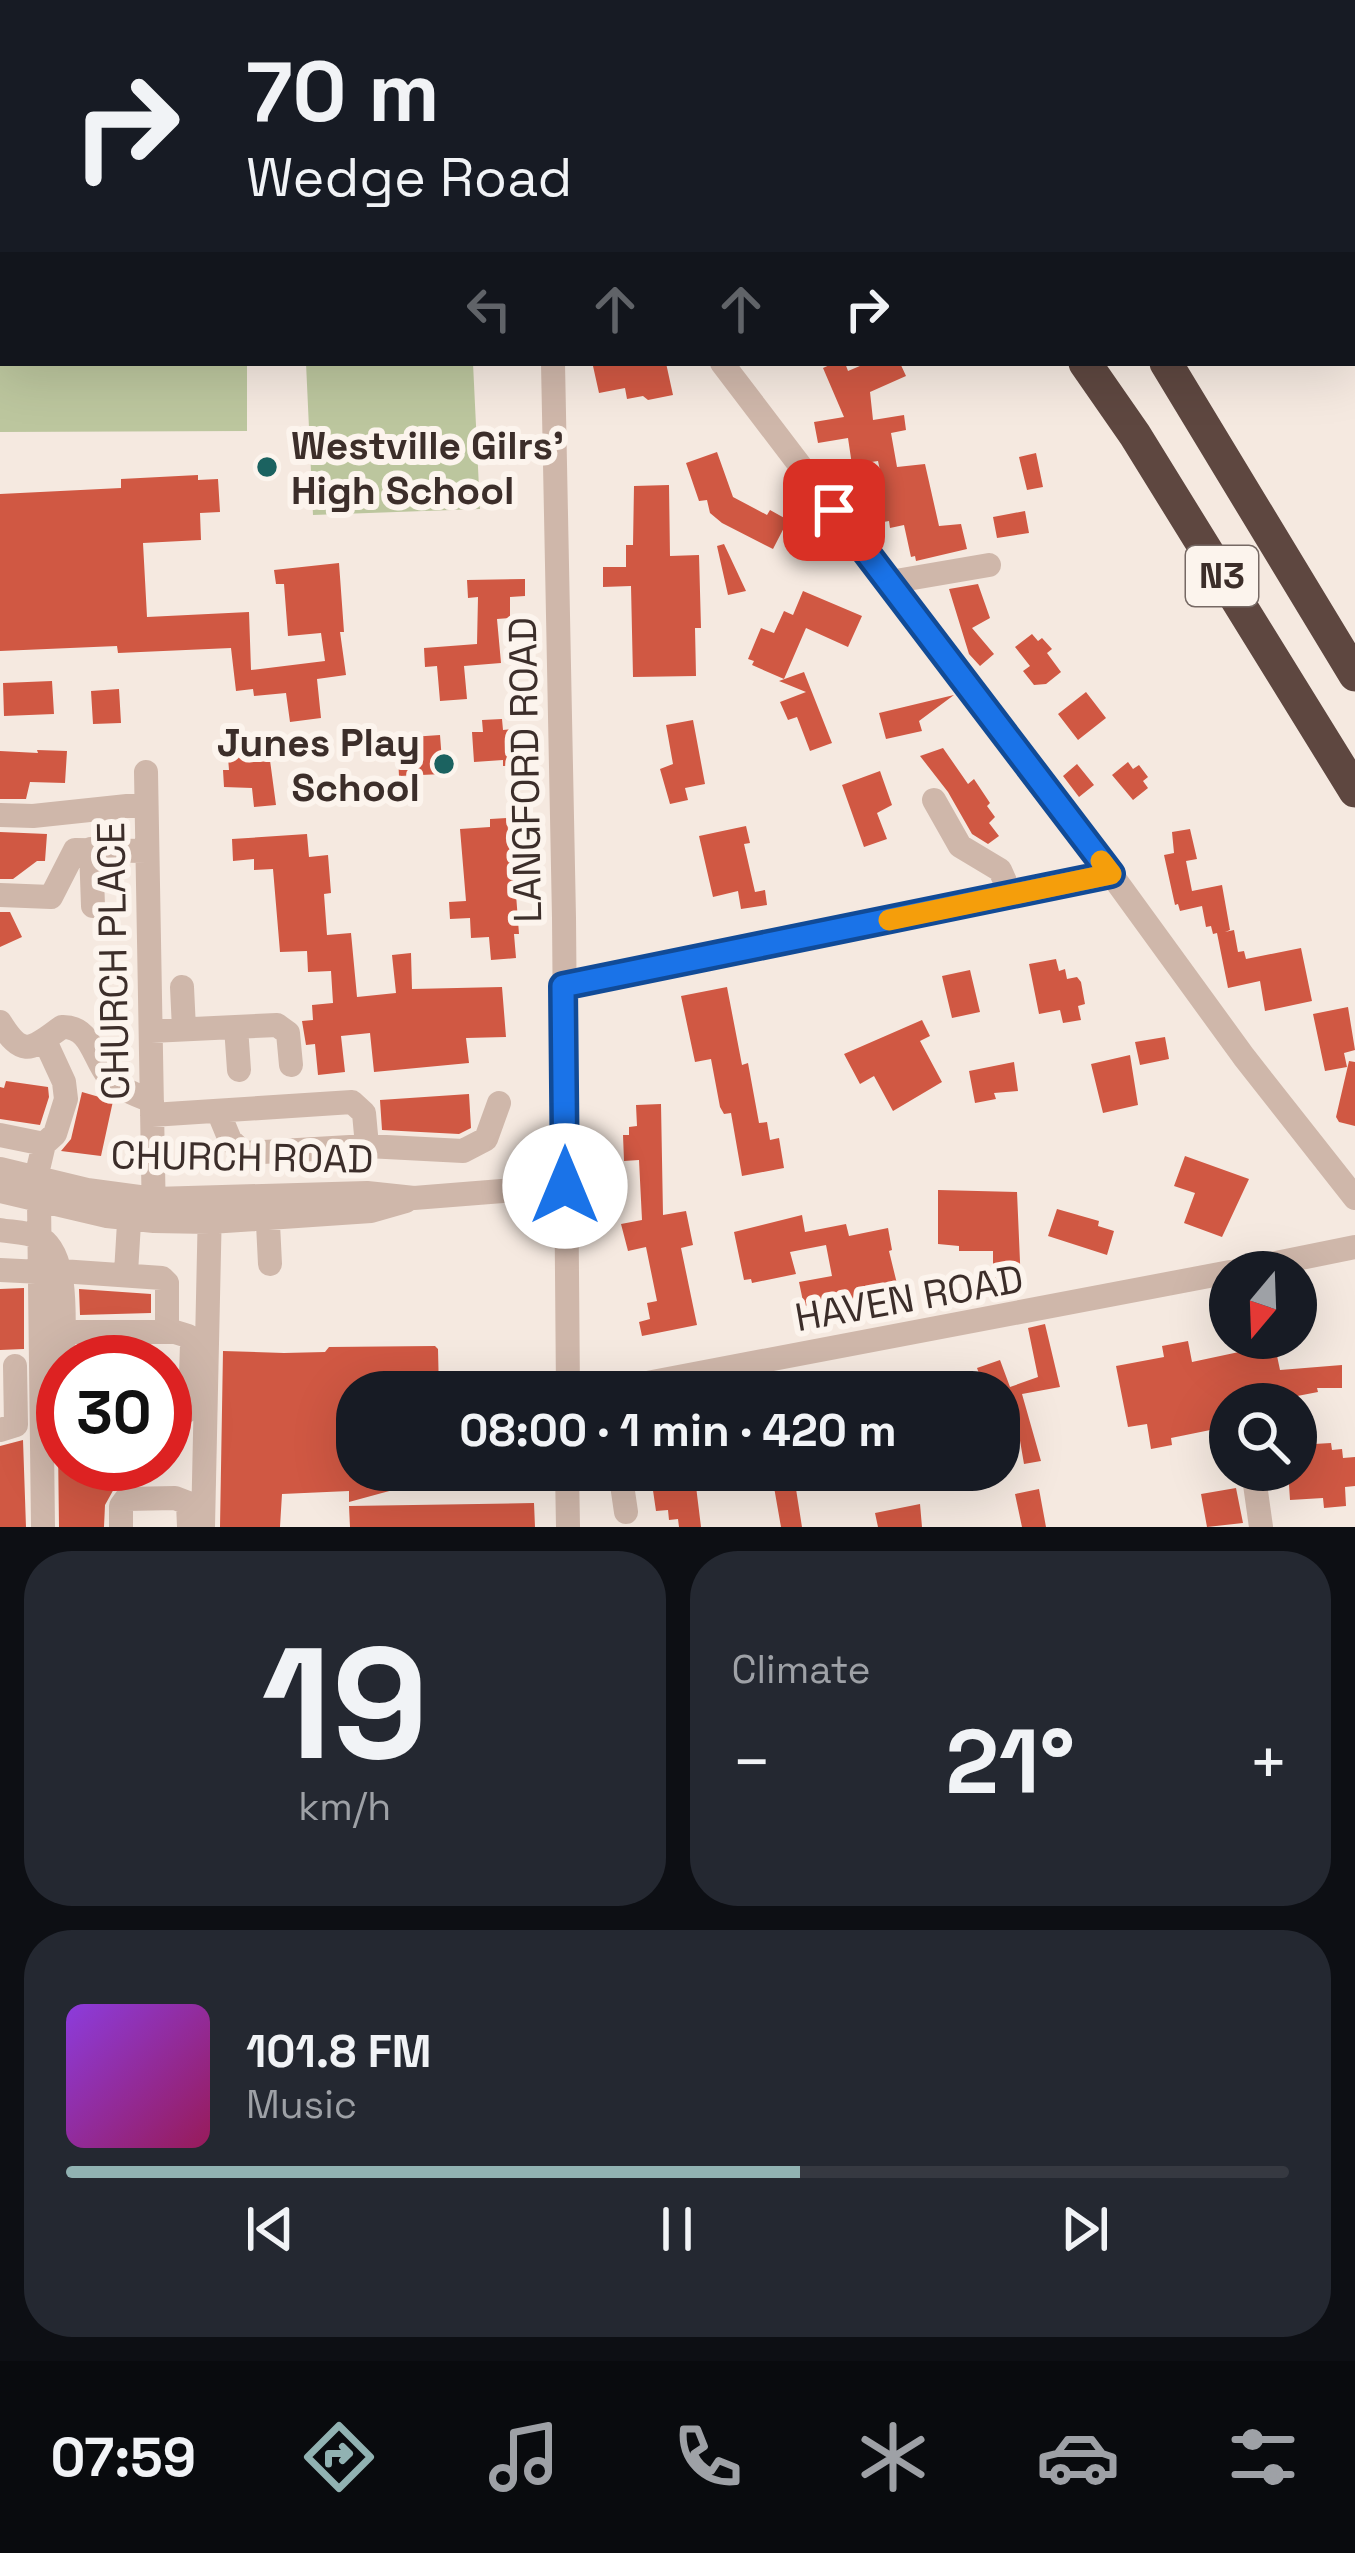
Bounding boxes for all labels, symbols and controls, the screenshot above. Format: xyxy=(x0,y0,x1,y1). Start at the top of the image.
text: 70 m xyxy=(246,38,440,146)
icon: right xyxy=(48,48,204,204)
text: Wedge Road xyxy=(246,143,572,212)
icon: left xyxy=(456,276,522,342)
icon: ahead xyxy=(582,276,648,342)
icon: ahead xyxy=(708,276,774,342)
icon: right xyxy=(834,276,900,342)
place label: Westville Gilrs' High School xyxy=(291,421,564,515)
marker: Westville Gilrs' High School xyxy=(254,454,280,480)
pin xyxy=(783,459,885,561)
icon: arrive xyxy=(801,477,867,543)
road number: N3 xyxy=(1186,546,1258,606)
street label: LANGFORD ROAD xyxy=(498,617,552,923)
place label: Junes Play School xyxy=(217,718,420,812)
marker: Junes Play School xyxy=(431,751,457,777)
street label: CHURCH PLACE xyxy=(86,822,140,1100)
position arrow xyxy=(502,1123,628,1249)
street label: CHURCH ROAD xyxy=(110,1130,374,1184)
north arrow xyxy=(1209,1251,1317,1359)
map controls xyxy=(1209,1251,1317,1491)
street label: HAVEN ROAD xyxy=(791,1254,1027,1342)
speed limit sign: 30 xyxy=(36,1335,192,1491)
button: search xyxy=(1209,1383,1317,1491)
text: 08:00 · 1 min · 420 m xyxy=(459,1402,897,1459)
text: 19 xyxy=(261,1604,428,1804)
text: Climate xyxy=(732,1645,871,1694)
text: 21° xyxy=(945,1704,1075,1819)
text: − xyxy=(732,1720,772,1804)
text: + xyxy=(1248,1720,1289,1804)
text: km/h xyxy=(298,1782,391,1831)
text: 101.8 FM xyxy=(246,2023,431,2080)
text: Music xyxy=(246,2080,357,2129)
icon: previous xyxy=(237,2196,303,2262)
icon: pause xyxy=(644,2196,710,2262)
icon: next xyxy=(1052,2196,1118,2262)
icon: directions xyxy=(297,2415,381,2499)
icon: music xyxy=(482,2415,566,2499)
icon: phone xyxy=(666,2415,750,2499)
icon: climate xyxy=(851,2415,935,2499)
icon: car xyxy=(1036,2415,1120,2499)
icon: filters xyxy=(1221,2415,1305,2499)
text: 07:59 xyxy=(50,2423,196,2492)

